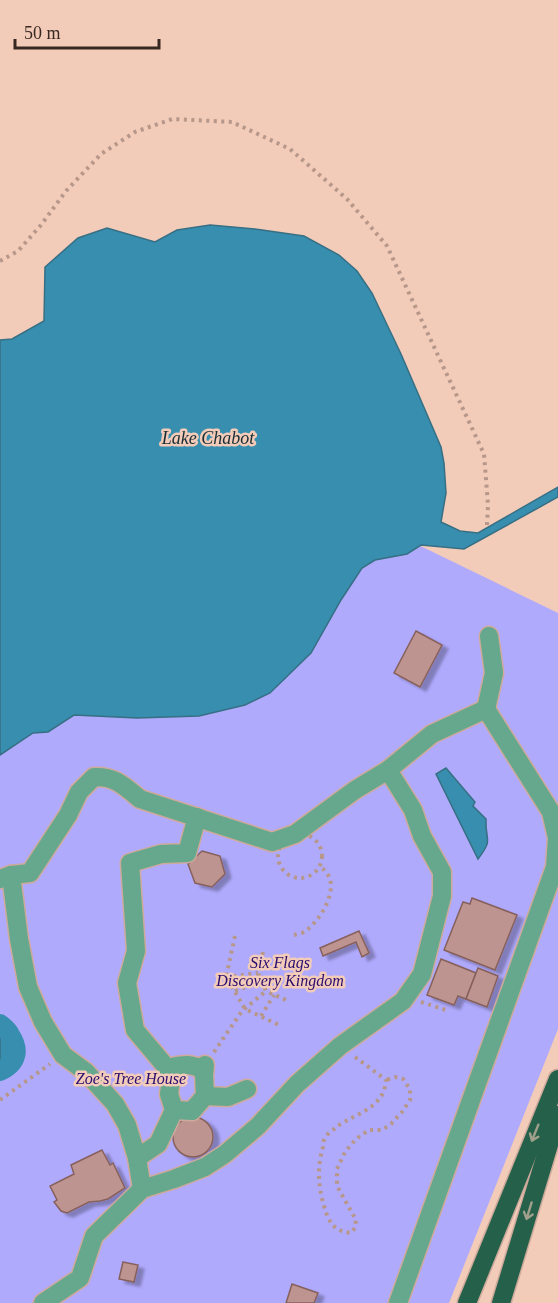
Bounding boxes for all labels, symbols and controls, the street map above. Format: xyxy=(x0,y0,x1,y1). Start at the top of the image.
scale bar xyxy=(15,12,159,50)
text: 50 m xyxy=(24,23,61,43)
water label: Lake Chabot xyxy=(161,428,255,448)
park label: Six Flags Discovery Kingdom xyxy=(215,954,344,990)
park label: Zoe's Tree House xyxy=(76,1070,186,1087)
one-way arrow xyxy=(529,1123,540,1141)
one-way arrow xyxy=(523,1201,534,1220)

